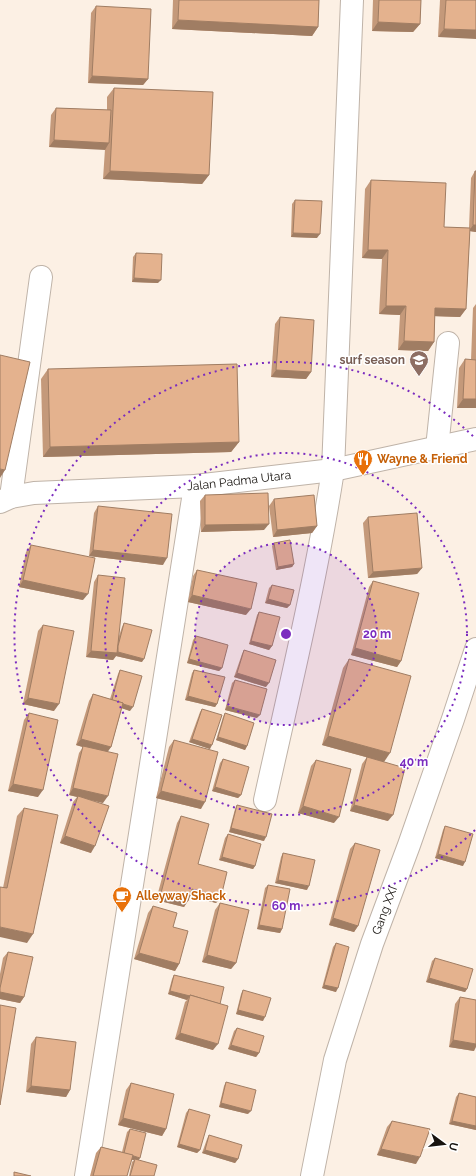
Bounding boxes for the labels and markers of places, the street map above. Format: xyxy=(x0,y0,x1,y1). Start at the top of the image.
school or university icon: surf season xyxy=(408,349,430,377)
place label: surf season xyxy=(339,353,405,367)
restaurant icon: Wayne & Friend xyxy=(352,448,374,476)
place label: Wayne & Friend xyxy=(377,452,468,466)
centre of rings xyxy=(279,627,293,641)
cafe icon: Alleyway Shack xyxy=(111,885,133,913)
place label: Alleyway Shack xyxy=(136,889,226,903)

